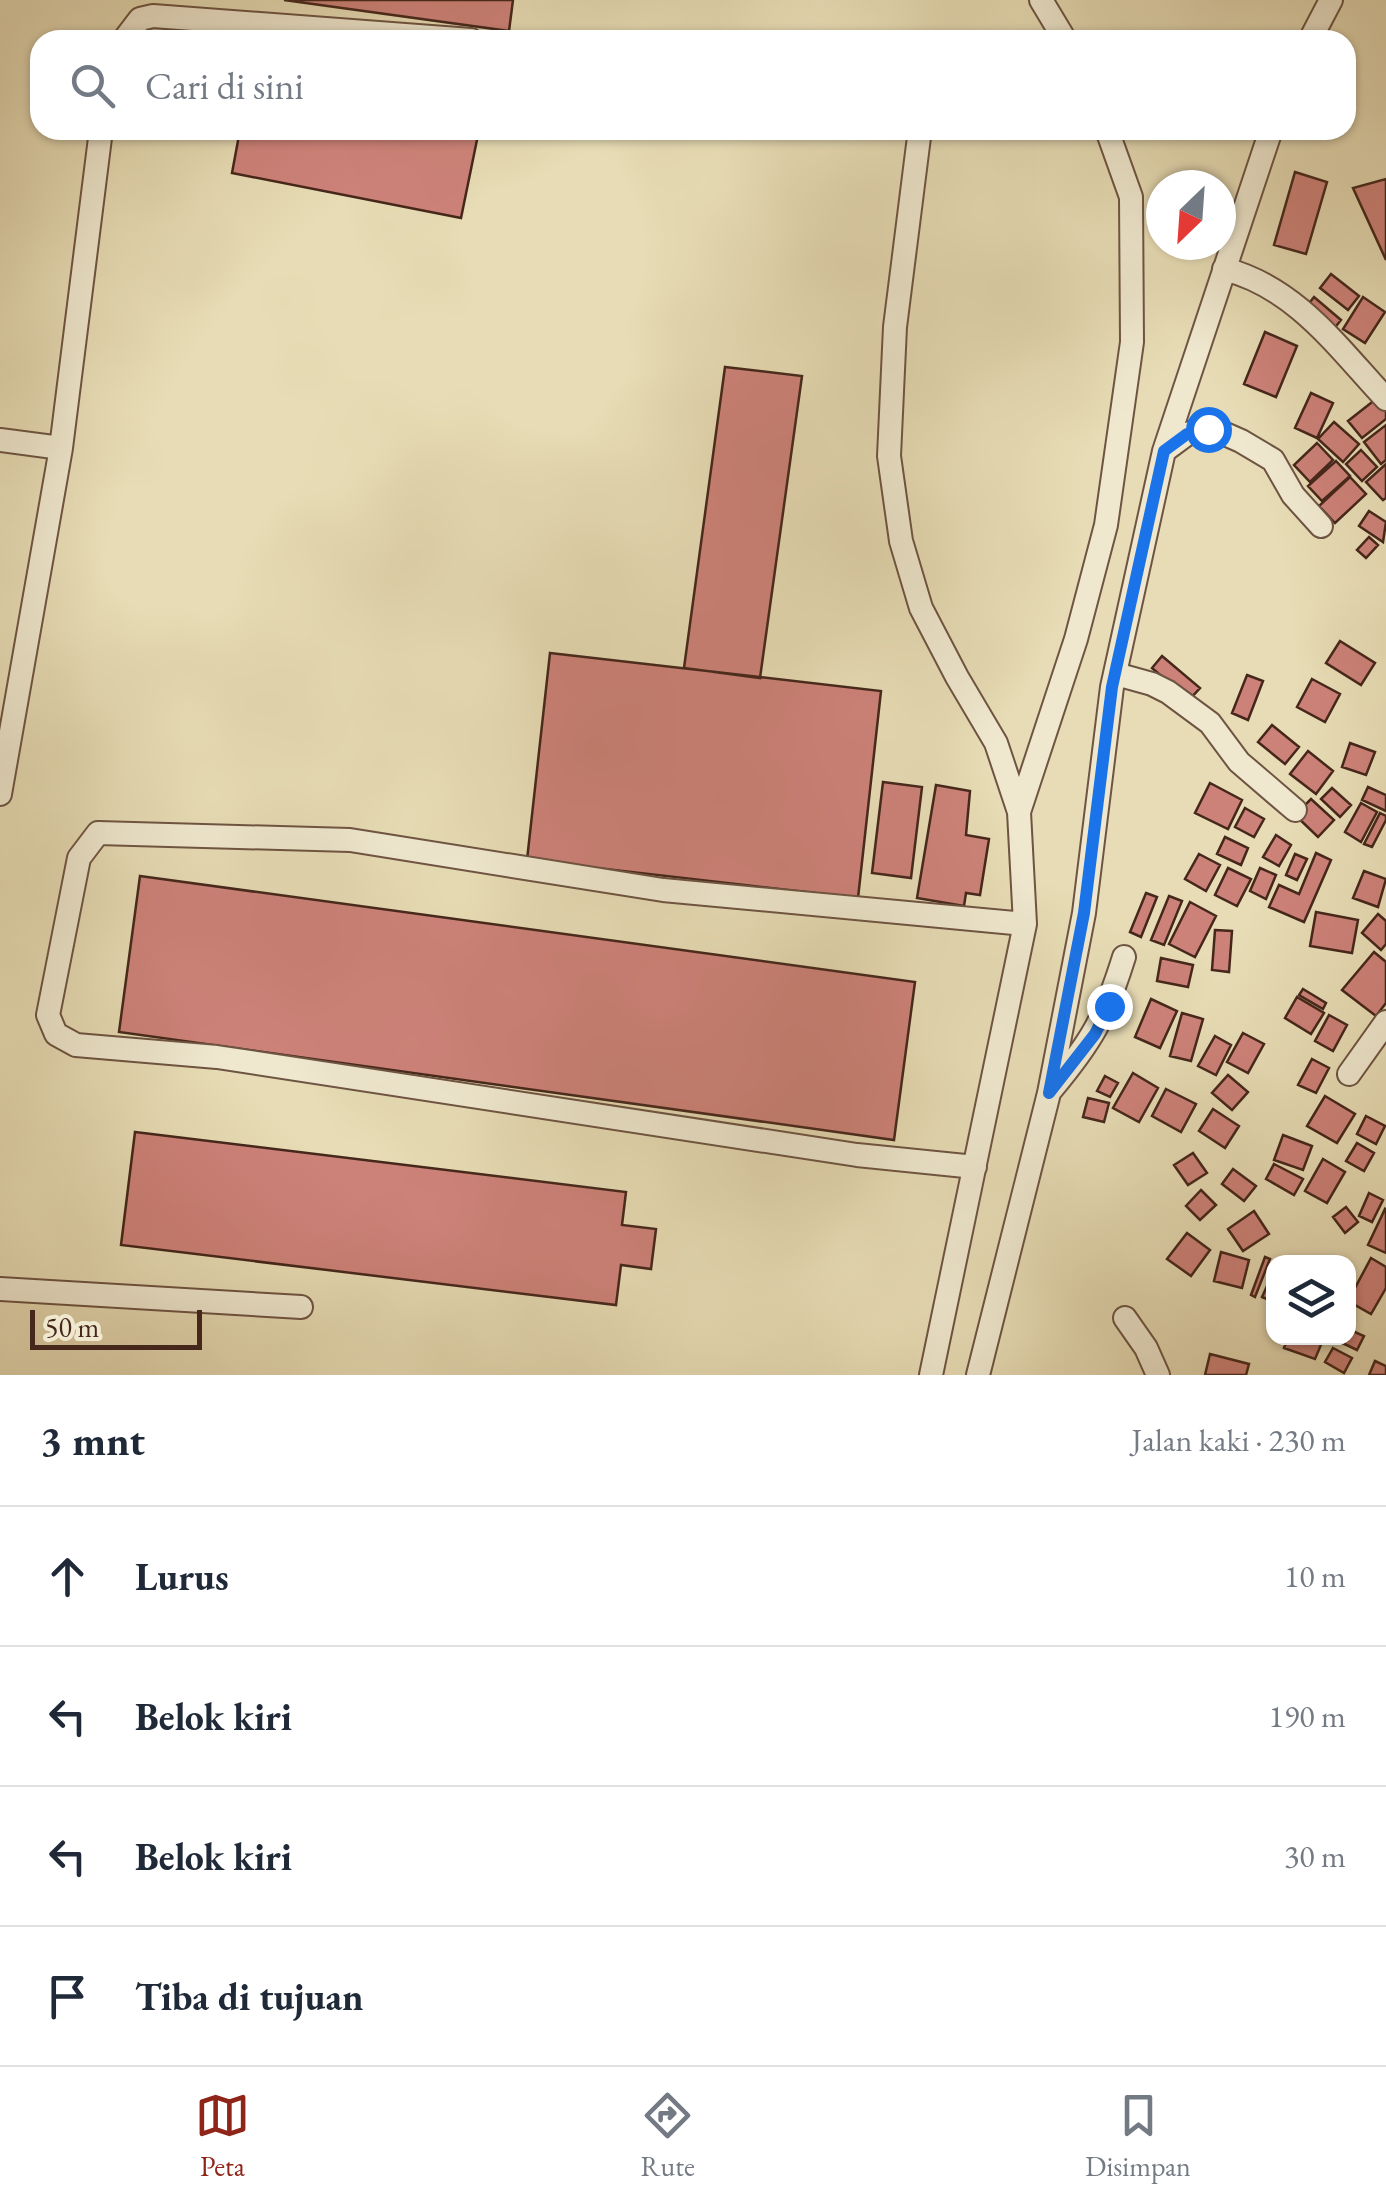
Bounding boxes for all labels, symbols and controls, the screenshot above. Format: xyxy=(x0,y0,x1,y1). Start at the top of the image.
search box xyxy=(30,30,1356,140)
icon: search xyxy=(65,58,120,113)
text: Cari di sini xyxy=(145,61,304,110)
north arrow xyxy=(1146,170,1236,260)
route start xyxy=(1186,407,1232,453)
route end xyxy=(1087,984,1133,1030)
map controls xyxy=(1266,1255,1356,1345)
button: layers xyxy=(1266,1255,1356,1345)
scale bar xyxy=(30,1305,202,1350)
text: 50 m xyxy=(45,1309,99,1345)
text: 3 mnt xyxy=(40,1413,145,1468)
text: Jalan kaki · 230 m xyxy=(1131,1419,1346,1461)
icon: ahead xyxy=(40,1549,95,1604)
text: Lurus xyxy=(135,1552,229,1601)
text: 10 m xyxy=(1284,1555,1346,1597)
icon: left xyxy=(40,1689,95,1744)
text: Belok kiri xyxy=(135,1692,292,1741)
text: 190 m xyxy=(1269,1695,1346,1737)
icon: left xyxy=(40,1829,95,1884)
text: Belok kiri xyxy=(135,1832,292,1881)
text: 30 m xyxy=(1284,1835,1346,1877)
icon: arrive xyxy=(40,1969,95,2024)
text: Tiba di tujuan xyxy=(135,1972,364,2021)
tab: Peta xyxy=(195,2088,250,2184)
tab: Rute xyxy=(640,2088,695,2184)
tab: Disimpan xyxy=(1085,2088,1191,2184)

